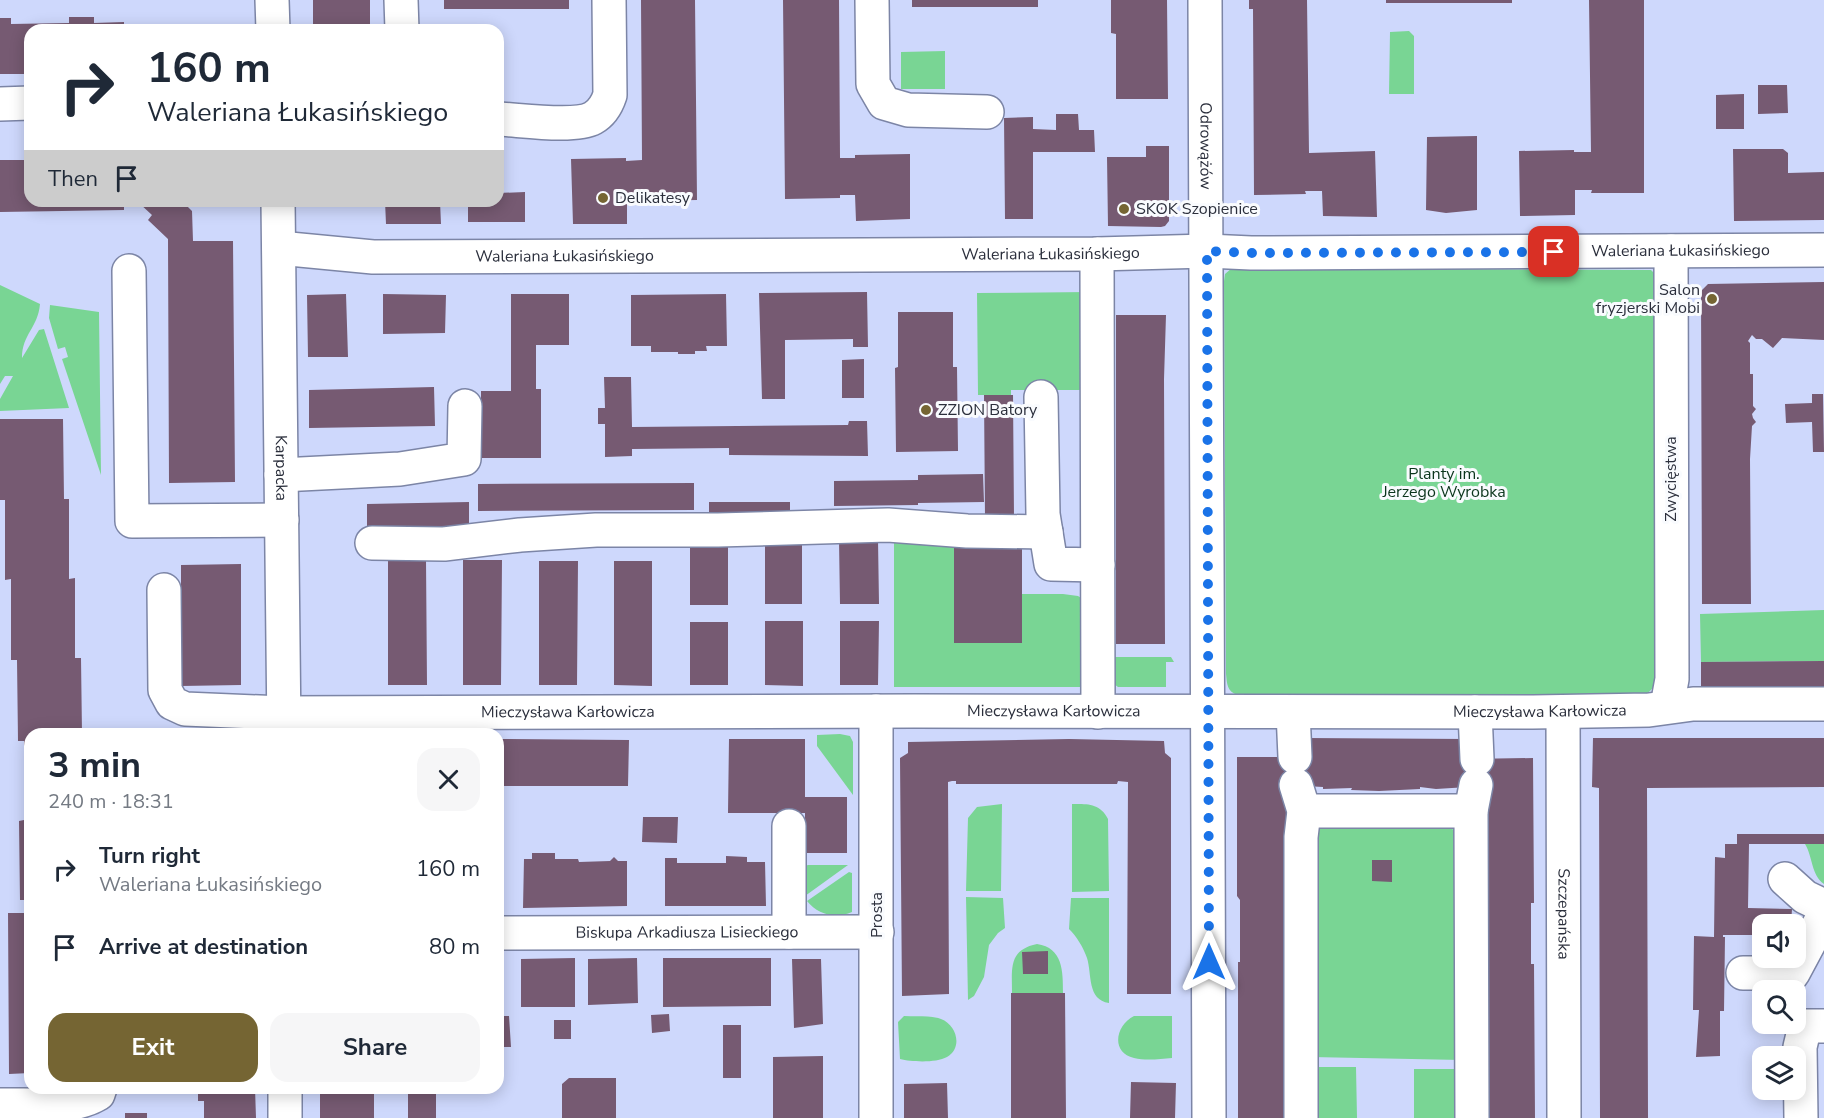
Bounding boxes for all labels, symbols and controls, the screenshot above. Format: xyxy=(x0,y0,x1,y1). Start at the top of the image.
text: 160 m xyxy=(147,40,271,97)
icon: right xyxy=(48,48,126,126)
text: Waleriana Łukasińskiego xyxy=(147,94,448,131)
street label: Odrowążów xyxy=(1194,102,1217,190)
icon: arrive xyxy=(110,162,143,195)
text: Then xyxy=(48,164,98,194)
place label: Delikatesy xyxy=(615,187,691,209)
marker: Delikatesy xyxy=(596,191,610,205)
place label: SKOK Szopienice xyxy=(1136,198,1258,220)
marker: SKOK Szopienice xyxy=(1117,202,1131,216)
pin xyxy=(1528,226,1579,277)
icon: arrive xyxy=(1537,235,1570,268)
street label: Waleriana Łukasińskiego xyxy=(1591,239,1770,262)
street label: Waleriana Łukasińskiego xyxy=(961,242,1140,266)
street label: Waleriana Łukasińskiego xyxy=(475,245,654,268)
place label: Salon fryzjerski Mobi xyxy=(1596,279,1700,319)
marker: Salon fryzjerski Mobi xyxy=(1705,292,1719,306)
place label: ZZION Batory xyxy=(938,399,1038,421)
marker: ZZION Batory xyxy=(919,403,933,417)
street label: Karpacka xyxy=(270,435,292,501)
street label: Zwycięstwa xyxy=(1660,436,1682,522)
park label: Planty im. Jerzego Wyrobka xyxy=(1381,463,1506,503)
street label: Mieczysława Karłowicza xyxy=(1453,699,1627,723)
street label: Mieczysława Karłowicza xyxy=(967,700,1141,722)
street label: Mieczysława Karłowicza xyxy=(481,701,655,723)
text: 3 min xyxy=(48,741,141,790)
button: close xyxy=(417,748,480,811)
text: 240 m · 18:31 xyxy=(48,788,174,815)
text: Turn right xyxy=(99,841,200,871)
icon: right xyxy=(48,853,81,886)
text: 160 m xyxy=(416,854,480,884)
street label: Szczepańska xyxy=(1552,868,1575,960)
text: Waleriana Łukasińskiego xyxy=(99,871,322,898)
street label: Prosta xyxy=(866,892,888,938)
map controls xyxy=(1752,914,1806,1100)
button: sound xyxy=(1752,914,1806,968)
street label: Biskupa Arkadiusza Lisieckiego xyxy=(576,921,799,944)
position arrow xyxy=(1177,930,1241,994)
icon: arrive xyxy=(48,931,81,964)
text: Arrive at destination xyxy=(99,932,308,962)
text: 80 m xyxy=(429,932,480,962)
button: search xyxy=(1752,980,1806,1034)
button: Exit xyxy=(48,1013,258,1082)
button: Share xyxy=(270,1013,480,1082)
button: layers xyxy=(1752,1046,1806,1100)

